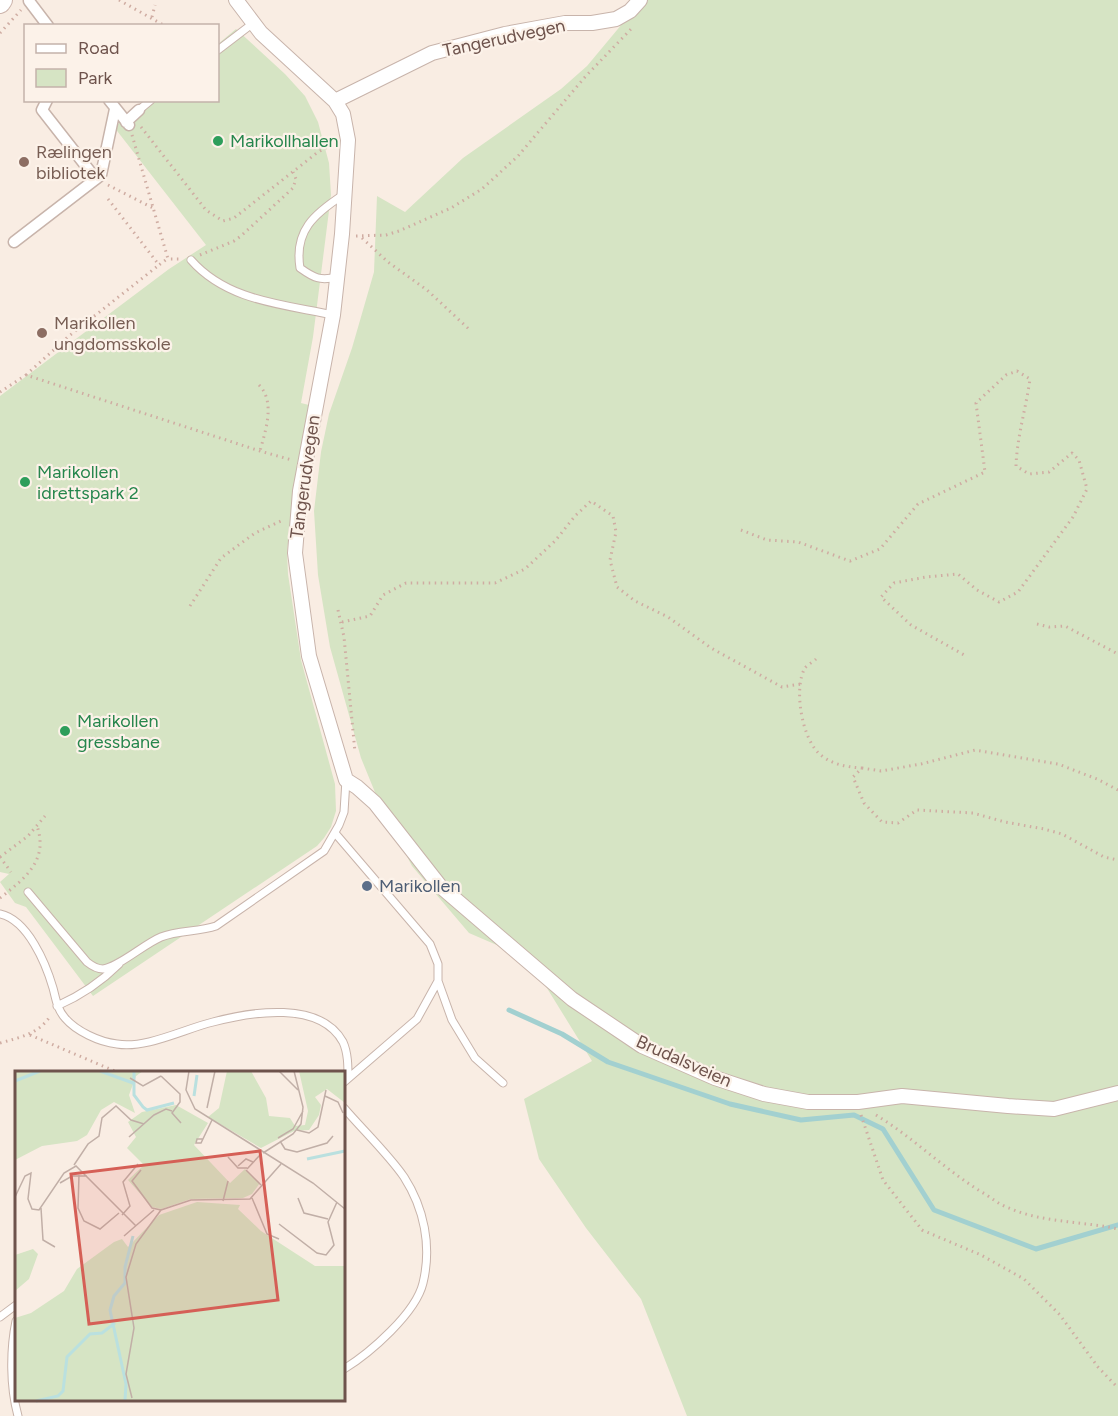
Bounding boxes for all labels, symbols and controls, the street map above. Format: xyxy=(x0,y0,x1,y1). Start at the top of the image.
street label: Tangerudvegen xyxy=(441,14,567,62)
legend xyxy=(24,24,219,102)
text: Road xyxy=(78,37,119,59)
text: Park xyxy=(78,67,113,89)
place label: Marikollhallen xyxy=(230,130,339,152)
marker: Marikollhallen xyxy=(211,134,225,148)
place label: Rælingen bibliotek xyxy=(36,141,112,184)
marker: Rælingen bibliotek xyxy=(17,155,31,169)
place label: Marikollen ungdomsskole xyxy=(54,312,171,355)
marker: Marikollen ungdomsskole xyxy=(35,326,49,340)
street label: Tangerudvegen xyxy=(285,414,325,540)
place label: Marikollen idrettspark 2 xyxy=(37,461,139,504)
marker: Marikollen idrettspark 2 xyxy=(18,475,32,489)
place label: Marikollen gressbane xyxy=(77,710,160,753)
marker: Marikollen gressbane xyxy=(58,724,72,738)
place label: Marikollen xyxy=(379,875,460,897)
marker: Marikollen xyxy=(360,879,374,893)
street label: Brudalsveien xyxy=(633,1030,735,1092)
inset map xyxy=(15,1071,345,1401)

